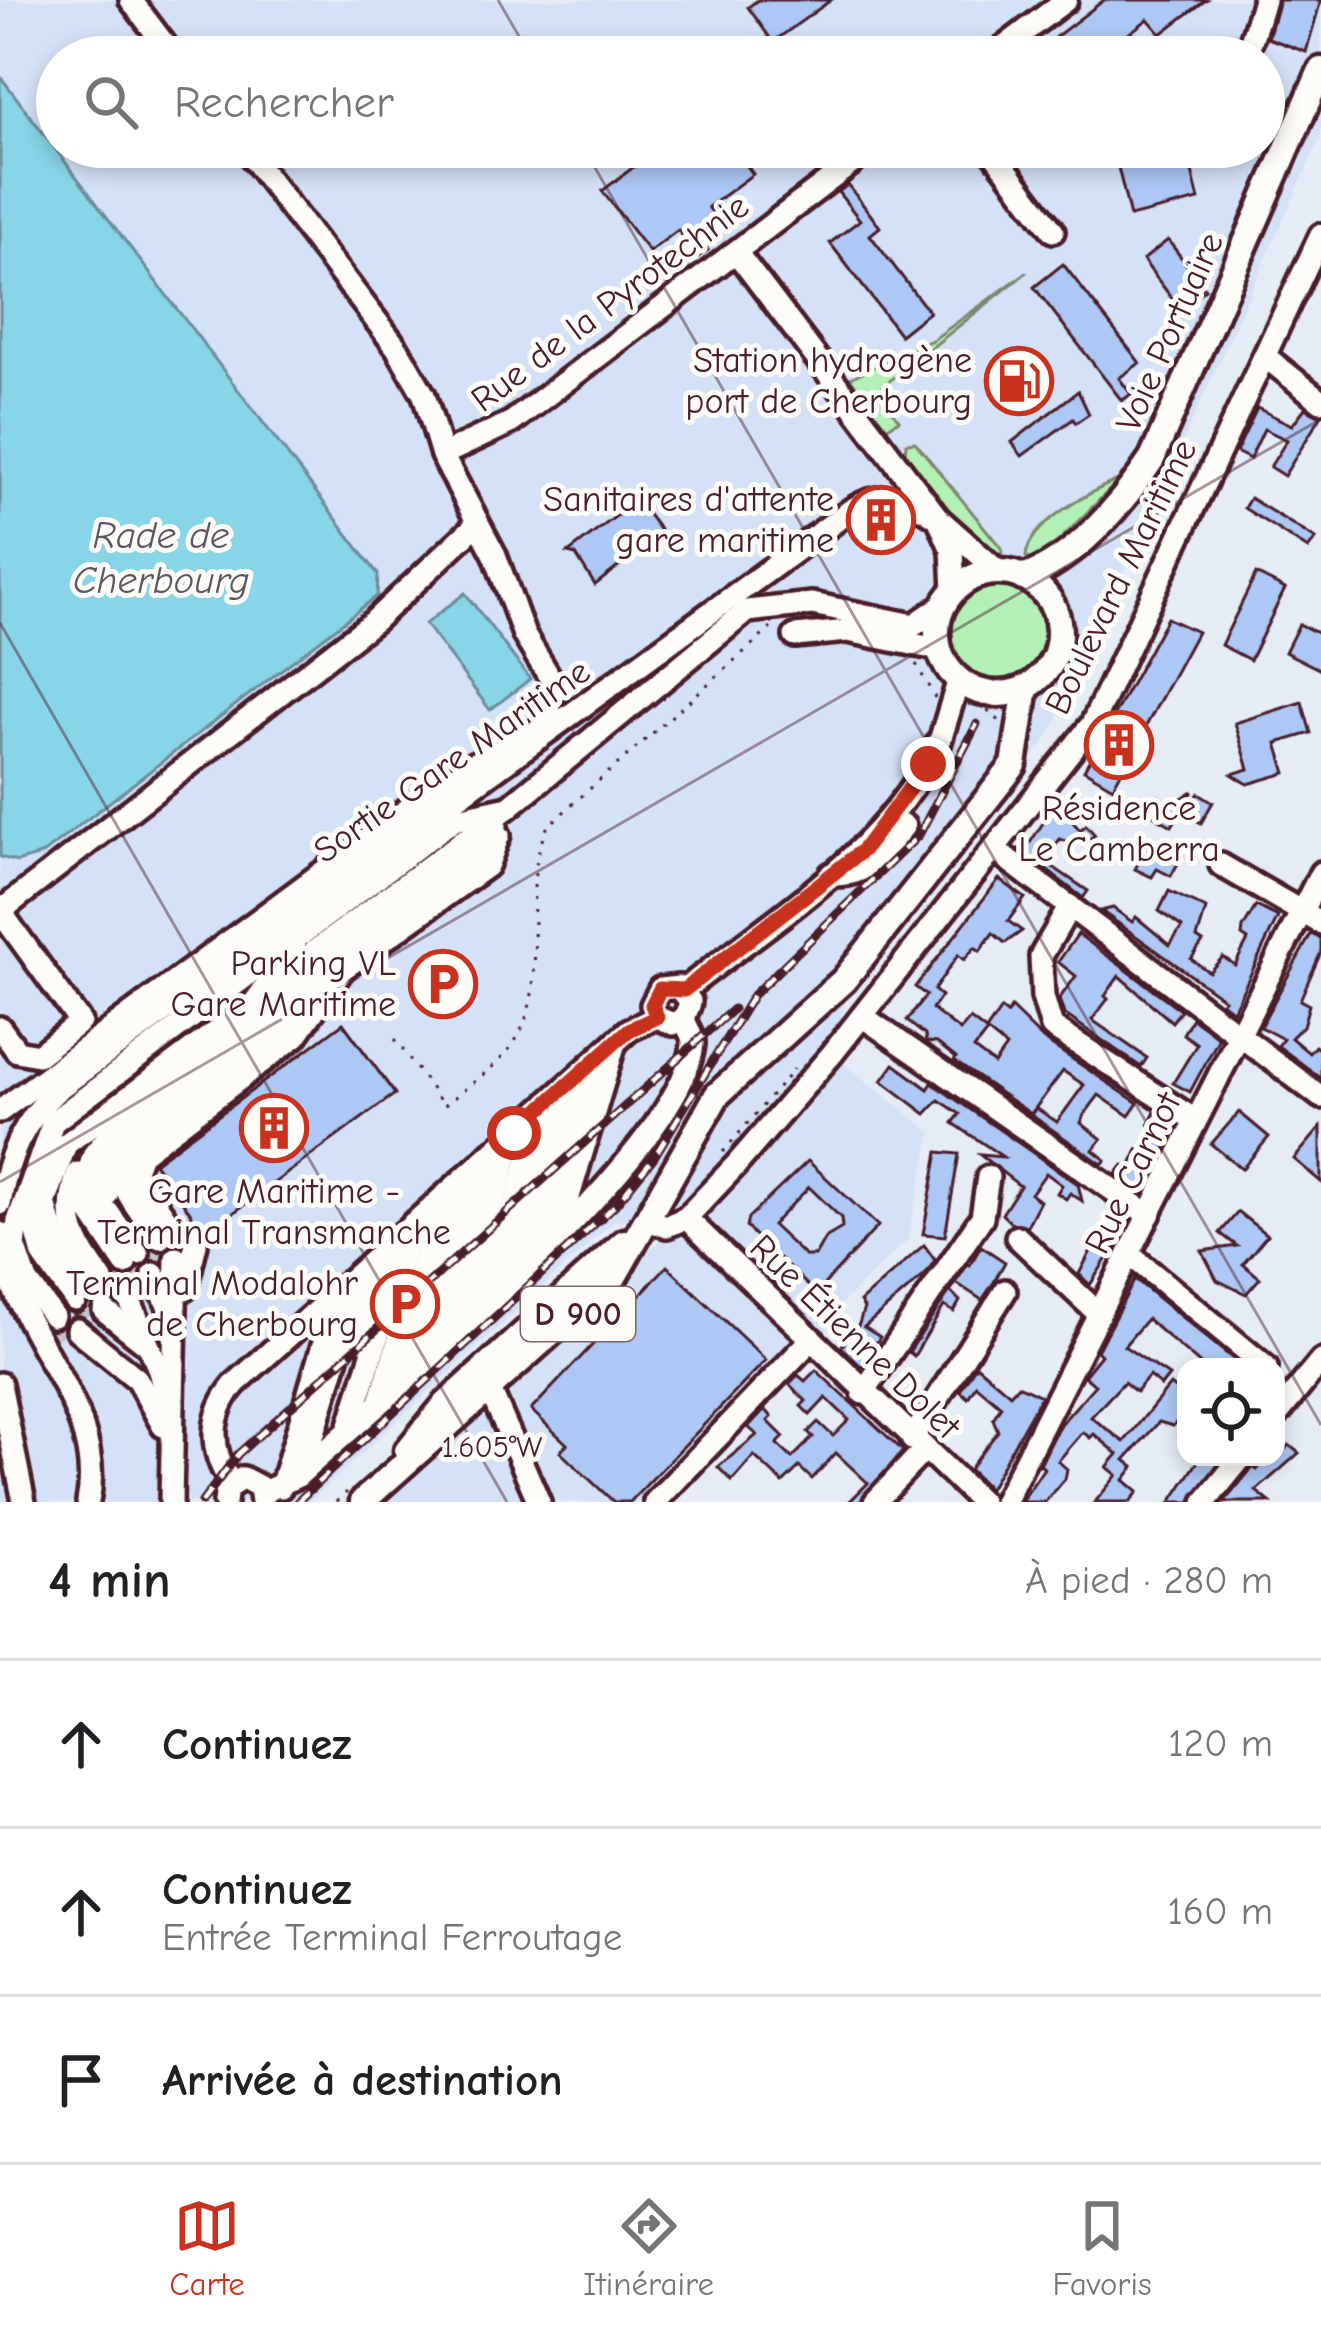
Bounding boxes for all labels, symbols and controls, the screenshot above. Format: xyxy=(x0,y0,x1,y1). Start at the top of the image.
search box xyxy=(36,36,1285,168)
icon: search xyxy=(78,69,144,135)
text: Rechercher xyxy=(174,76,394,128)
street label: Rue de la Pyrotechnie xyxy=(463,185,757,421)
street label: Voie Portuaire xyxy=(1108,226,1232,438)
place label: Station hydrogène port de Cherbourg xyxy=(685,340,972,422)
fuel station icon: Station hydrogène port de Cherbourg xyxy=(984,346,1054,416)
street label: Boulevard Maritime xyxy=(1037,433,1205,721)
place label: Sanitaires d'attente gare maritime xyxy=(543,479,834,561)
building icon: Sanitaires d'attente gare maritime xyxy=(846,485,916,555)
water label: Rade de Cherbourg xyxy=(73,513,249,603)
street label: Sortie Gare Maritime xyxy=(306,650,598,872)
building icon: Résidence Le Camberra xyxy=(1084,710,1154,780)
route end xyxy=(901,737,955,791)
place label: Résidence Le Camberra xyxy=(1018,788,1220,870)
place label: Parking VL Gare Maritime xyxy=(170,943,396,1025)
parking icon: Parking VL Gare Maritime xyxy=(408,949,478,1019)
street label: Rue Carnot xyxy=(1076,1084,1190,1260)
building icon: Gare Maritime - Terminal Transmanche xyxy=(239,1093,309,1163)
route start xyxy=(487,1106,541,1160)
place label: Gare Maritime - Terminal Transmanche xyxy=(97,1171,451,1253)
street label: Rue Étienne Dolet xyxy=(742,1226,970,1449)
place label: Terminal Modalohr de Cherbourg xyxy=(66,1263,359,1345)
parking icon: Terminal Modalohr de Cherbourg xyxy=(370,1269,440,1339)
road number: D 900 xyxy=(521,1287,635,1341)
map controls xyxy=(1177,1358,1285,1466)
button: locate xyxy=(1177,1358,1285,1466)
text: 1.605°W xyxy=(442,1430,542,1465)
text: 4 min xyxy=(48,1551,171,1610)
text: À pied · 280 m xyxy=(1025,1558,1273,1603)
icon: ahead xyxy=(48,1711,114,1777)
text: Continuez xyxy=(162,1718,352,1770)
text: 120 m xyxy=(1168,1721,1273,1766)
text: Continuez xyxy=(162,1863,352,1915)
icon: ahead xyxy=(48,1879,114,1945)
text: 160 m xyxy=(1167,1889,1273,1934)
text: Entrée Terminal Ferroutage xyxy=(162,1915,622,1960)
icon: arrive xyxy=(48,2047,114,2113)
text: Arrivée à destination xyxy=(162,2054,563,2106)
tab: Carte xyxy=(169,2193,245,2303)
tab: Itinéraire xyxy=(583,2193,714,2303)
tab: Favoris xyxy=(1053,2193,1152,2303)

